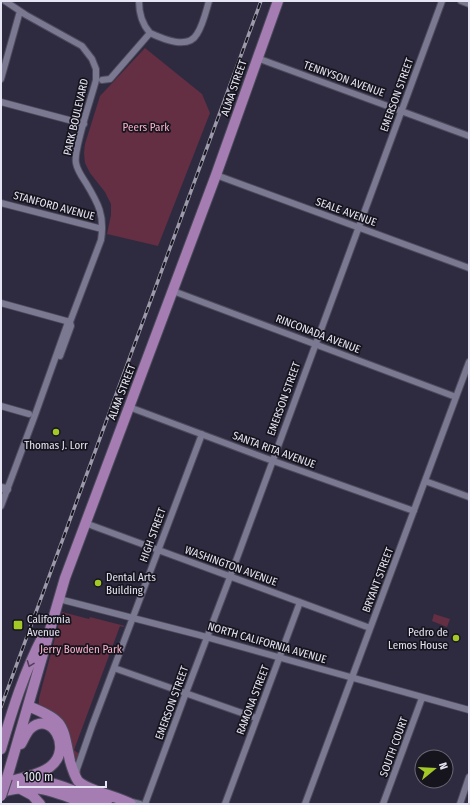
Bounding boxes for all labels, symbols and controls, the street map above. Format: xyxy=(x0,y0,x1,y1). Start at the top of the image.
street label: EMERSON STREET xyxy=(378,56,417,134)
street label: ALMA STREET xyxy=(218,57,250,118)
street label: TENNYSON AVENUE xyxy=(302,58,386,100)
street label: PARK BOULEVARD xyxy=(61,77,91,157)
park label: Peers Park xyxy=(123,121,170,134)
street label: STANFORD AVENUE xyxy=(12,189,96,223)
street label: SEALE AVENUE xyxy=(314,195,378,229)
street label: RINCONADA AVENUE xyxy=(274,312,362,356)
street label: EMERSON STREET xyxy=(265,360,304,438)
street label: ALMA STREET xyxy=(105,362,139,422)
marker: Thomas J. Lorr xyxy=(51,427,61,437)
street label: SANTA RITA AVENUE xyxy=(231,429,317,471)
place label: Thomas J. Lorr xyxy=(24,439,88,452)
street label: HIGH STREET xyxy=(137,505,169,564)
street label: WASHINGTON AVENUE xyxy=(183,543,279,589)
street label: BRYANT STREET xyxy=(360,545,397,614)
place label: Dental Arts Building xyxy=(106,571,156,597)
marker: Dental Arts Building xyxy=(93,578,103,588)
place label: California Avenue xyxy=(27,613,70,639)
marker: California Avenue xyxy=(12,619,24,631)
street label: NORTH CALIFORNIA AVENUE xyxy=(206,620,328,666)
place label: Pedro de Lemos House xyxy=(388,626,448,652)
marker: Pedro de Lemos House xyxy=(451,633,461,643)
park label: Jerry Bowden Park xyxy=(40,643,123,656)
one-way arrow xyxy=(26,661,35,668)
street label: RAMONA STREET xyxy=(234,663,273,736)
street label: EMERSON STREET xyxy=(153,664,192,742)
street label: SOUTH COURT xyxy=(377,714,411,779)
north arrow xyxy=(414,749,454,789)
text: N xyxy=(436,761,450,771)
scale bar xyxy=(18,763,106,789)
text: 100 m xyxy=(24,770,53,784)

